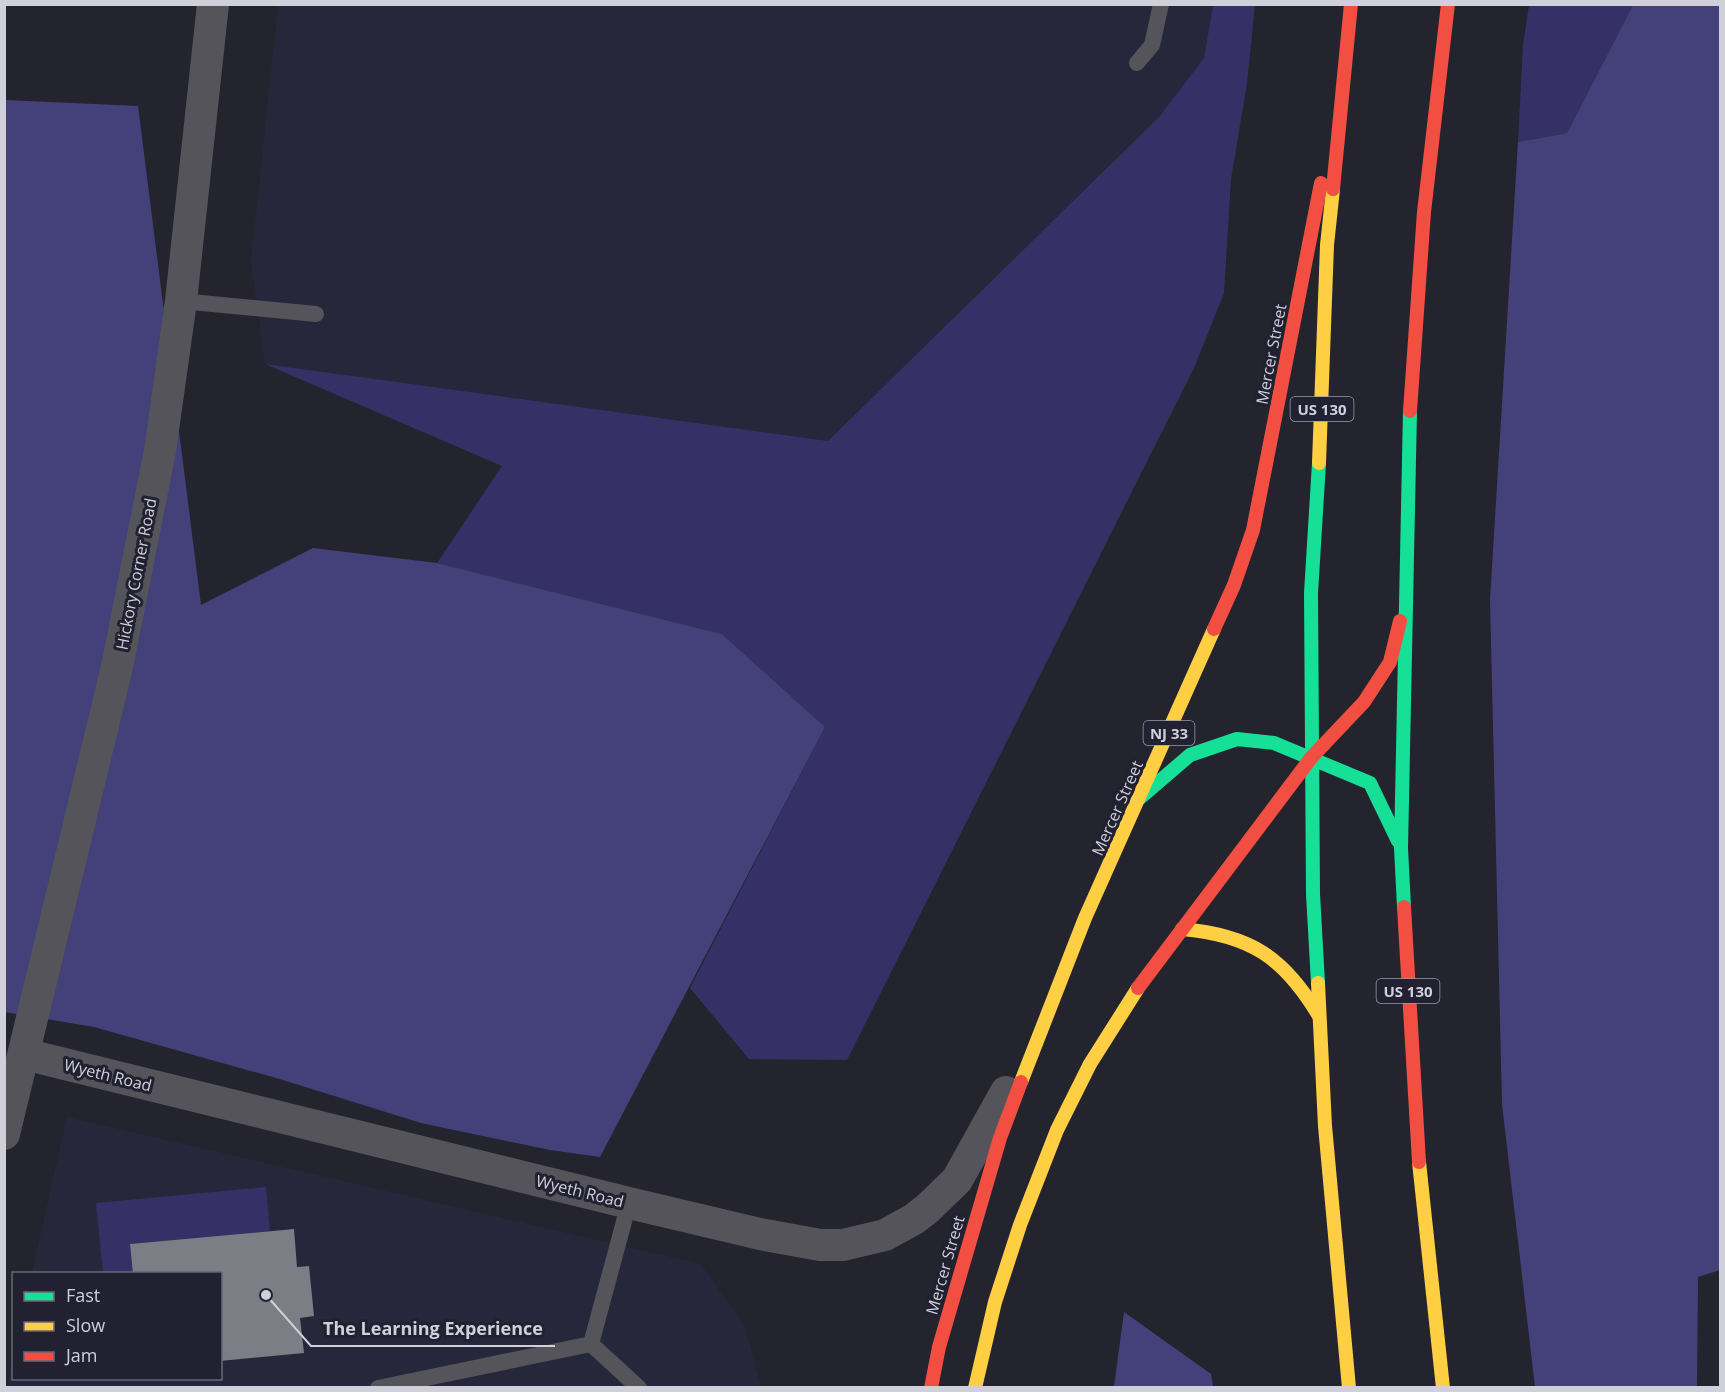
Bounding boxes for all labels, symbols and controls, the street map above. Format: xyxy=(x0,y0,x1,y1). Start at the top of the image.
street label: Mercer Street xyxy=(1250,302,1292,406)
road number: US 130 xyxy=(1290,397,1354,421)
street label: Hickory Corner Road xyxy=(110,496,162,652)
road number: NJ 33 xyxy=(1144,721,1194,745)
street label: Mercer Street xyxy=(1086,757,1148,859)
road number: US 130 xyxy=(1376,979,1440,1003)
street label: Wyeth Road xyxy=(62,1053,154,1097)
street label: Wyeth Road xyxy=(534,1169,626,1213)
street label: Mercer Street xyxy=(920,1213,970,1317)
legend xyxy=(12,1272,222,1380)
text: Fast xyxy=(66,1283,100,1307)
callout: The Learning Experience xyxy=(311,1310,555,1346)
text: Slow xyxy=(66,1313,105,1337)
text: The Learning Experience xyxy=(323,1316,543,1340)
text: Jam xyxy=(64,1343,98,1367)

